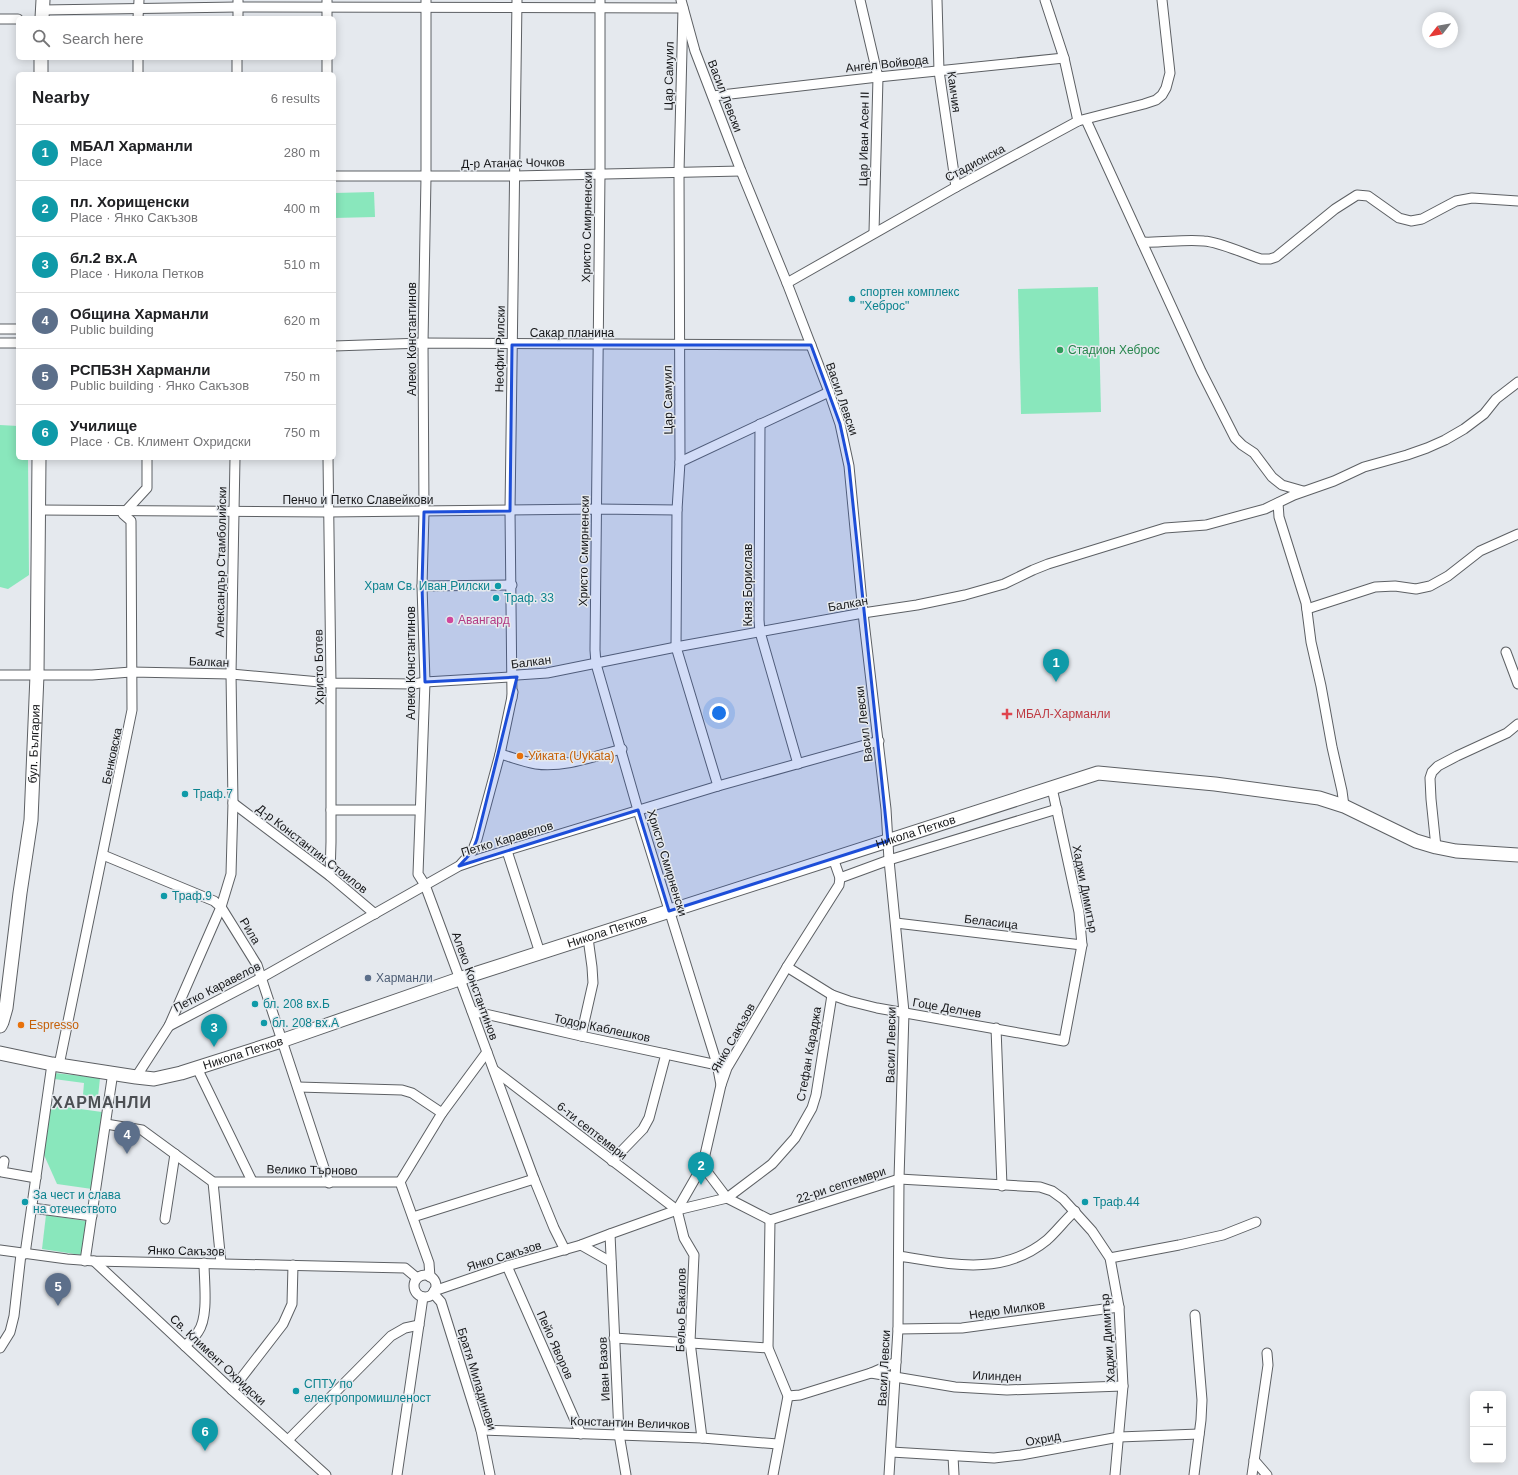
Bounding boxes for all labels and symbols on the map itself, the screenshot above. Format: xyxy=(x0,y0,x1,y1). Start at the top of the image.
north arrow xyxy=(1422,12,1458,48)
street label: Цар Самуил xyxy=(661,41,677,111)
street label: Ангел Войвода xyxy=(845,53,929,75)
street label: Васил Левски xyxy=(705,58,745,134)
street label: Камчия xyxy=(944,71,964,113)
street label: Цар Иван Асен II xyxy=(856,92,872,186)
street label: Стадионска xyxy=(943,141,1008,185)
street label: Д-р Атанас Чочков xyxy=(461,155,565,171)
street label: Христо Смирненски xyxy=(579,171,595,283)
street label: Алеко Константинов xyxy=(405,282,419,396)
place label: спортен комплекс "Хеброс" xyxy=(860,285,959,313)
marker: спортен комплекс "Хеброс" xyxy=(847,294,857,304)
street label: Неофит Рилски xyxy=(492,305,508,393)
street label: Сакар планина xyxy=(530,326,615,340)
place label: Стадион Хеброс xyxy=(1068,343,1160,357)
marker: Стадион Хеброс xyxy=(1055,345,1065,355)
street label: Васил Левски xyxy=(823,361,861,437)
street label: Цар Самуил xyxy=(660,365,676,435)
street label: Александър Стамболийски xyxy=(213,486,229,638)
street label: Пенчо и Петко Славейкови xyxy=(282,493,434,507)
street label: Христо Смирненски xyxy=(576,495,592,607)
street label: Княз Борислав xyxy=(741,544,755,626)
place label: Храм Св. Иван Рилски xyxy=(364,579,490,593)
marker: Храм Св. Иван Рилски xyxy=(493,581,503,591)
place label: Траф. 33 xyxy=(504,591,554,605)
marker: Траф. 33 xyxy=(491,593,501,603)
street label: Балкан xyxy=(827,594,869,614)
street label: Алеко Константинов xyxy=(404,606,418,720)
place label: Авангард xyxy=(458,613,510,627)
marker: Авангард xyxy=(445,615,455,625)
street label: Христо Ботев xyxy=(311,629,327,705)
pin: 1 xyxy=(1043,649,1069,682)
street label: Балкан xyxy=(510,653,552,671)
street label: Балкан xyxy=(189,654,229,670)
street label: Васил Левски xyxy=(852,685,876,763)
your location xyxy=(709,703,729,723)
street label: бул. България xyxy=(26,704,43,784)
place label: МБАЛ-Харманли xyxy=(1016,707,1110,721)
marker: МБАЛ-Харманли xyxy=(1001,708,1013,720)
street label: Бенковска xyxy=(99,726,125,786)
place label: Уйката (Uykata) xyxy=(528,749,615,763)
marker: Уйката (Uykata) xyxy=(515,751,525,761)
place label: Траф.7 xyxy=(193,787,233,801)
marker: Траф.7 xyxy=(180,789,190,799)
street label: Д-р Константин Стоилов xyxy=(254,801,370,897)
street label: Христо Смирненски xyxy=(644,808,690,918)
street label: Никола Петков xyxy=(874,812,957,851)
street label: Петко Каравелов xyxy=(459,818,555,860)
street label: Хаджи Димитър xyxy=(1070,844,1100,934)
place label: Траф.9 xyxy=(172,889,212,903)
marker: Траф.9 xyxy=(159,891,169,901)
street label: Никола Петков xyxy=(565,912,649,951)
street label: Беласица xyxy=(963,912,1019,932)
street label: Рила xyxy=(237,915,263,947)
street label: Алеко Константинов xyxy=(449,930,501,1042)
street label: Петко Каравелов xyxy=(171,959,263,1015)
place label: Харманли xyxy=(376,971,433,985)
marker: Харманли xyxy=(363,973,373,983)
street label: Гоце Делчев xyxy=(912,995,982,1021)
place label: бл. 208 вх.Б xyxy=(263,997,330,1011)
marker: бл. 208 вх.Б xyxy=(250,999,260,1009)
street label: Янко Сакъзов xyxy=(708,1001,758,1075)
street label: Стефан Караджа xyxy=(794,1005,824,1102)
street label: Васил Левски xyxy=(883,1007,899,1083)
street label: Тодор Каблешков xyxy=(553,1011,651,1045)
pin: 3 xyxy=(201,1014,227,1047)
place label: бл. 208 вх.А xyxy=(272,1016,339,1030)
place label: Espresso xyxy=(29,1018,79,1032)
marker: бл. 208 вх.А xyxy=(259,1018,269,1028)
marker: Espresso xyxy=(16,1020,26,1030)
street label: Никола Петков xyxy=(201,1034,285,1072)
district label: ХАРМАНЛИ xyxy=(52,1094,152,1111)
street label: 6-ти септември xyxy=(554,1099,630,1163)
pin: 4 xyxy=(114,1121,140,1154)
pin: 2 xyxy=(688,1152,714,1185)
street label: Велико Търново xyxy=(266,1162,358,1178)
street label: 22-ри септември xyxy=(794,1164,888,1206)
place label: За чест и слава на отечеството xyxy=(33,1188,121,1216)
place label: Траф.44 xyxy=(1093,1195,1140,1209)
marker: За чест и слава на отечеството xyxy=(20,1197,30,1207)
marker: Траф.44 xyxy=(1080,1197,1090,1207)
street label: Янко Сакъзов xyxy=(465,1238,543,1274)
street label: Янко Сакъзов xyxy=(147,1243,225,1259)
street label: Бельо Бакалов xyxy=(673,1268,689,1352)
pin: 5 xyxy=(45,1273,71,1306)
street label: Хаджи Димитър xyxy=(1098,1293,1118,1383)
street label: Недю Милков xyxy=(968,1298,1046,1322)
street label: Пейо Яворов xyxy=(534,1309,576,1381)
street label: Св. Климент Охридски xyxy=(167,1312,269,1408)
street label: Братя Миладинови xyxy=(455,1326,499,1432)
street label: Васил Левски xyxy=(875,1329,893,1407)
street label: Иван Вазов xyxy=(595,1336,613,1402)
street label: Илинден xyxy=(972,1368,1022,1384)
place label: СПТУ по електропромишленост xyxy=(304,1377,432,1405)
marker: СПТУ по електропромишленост xyxy=(291,1386,301,1396)
street label: Константин Величков xyxy=(570,1414,690,1432)
pin: 6 xyxy=(192,1418,218,1451)
street label: Охрид xyxy=(1024,1429,1062,1449)

